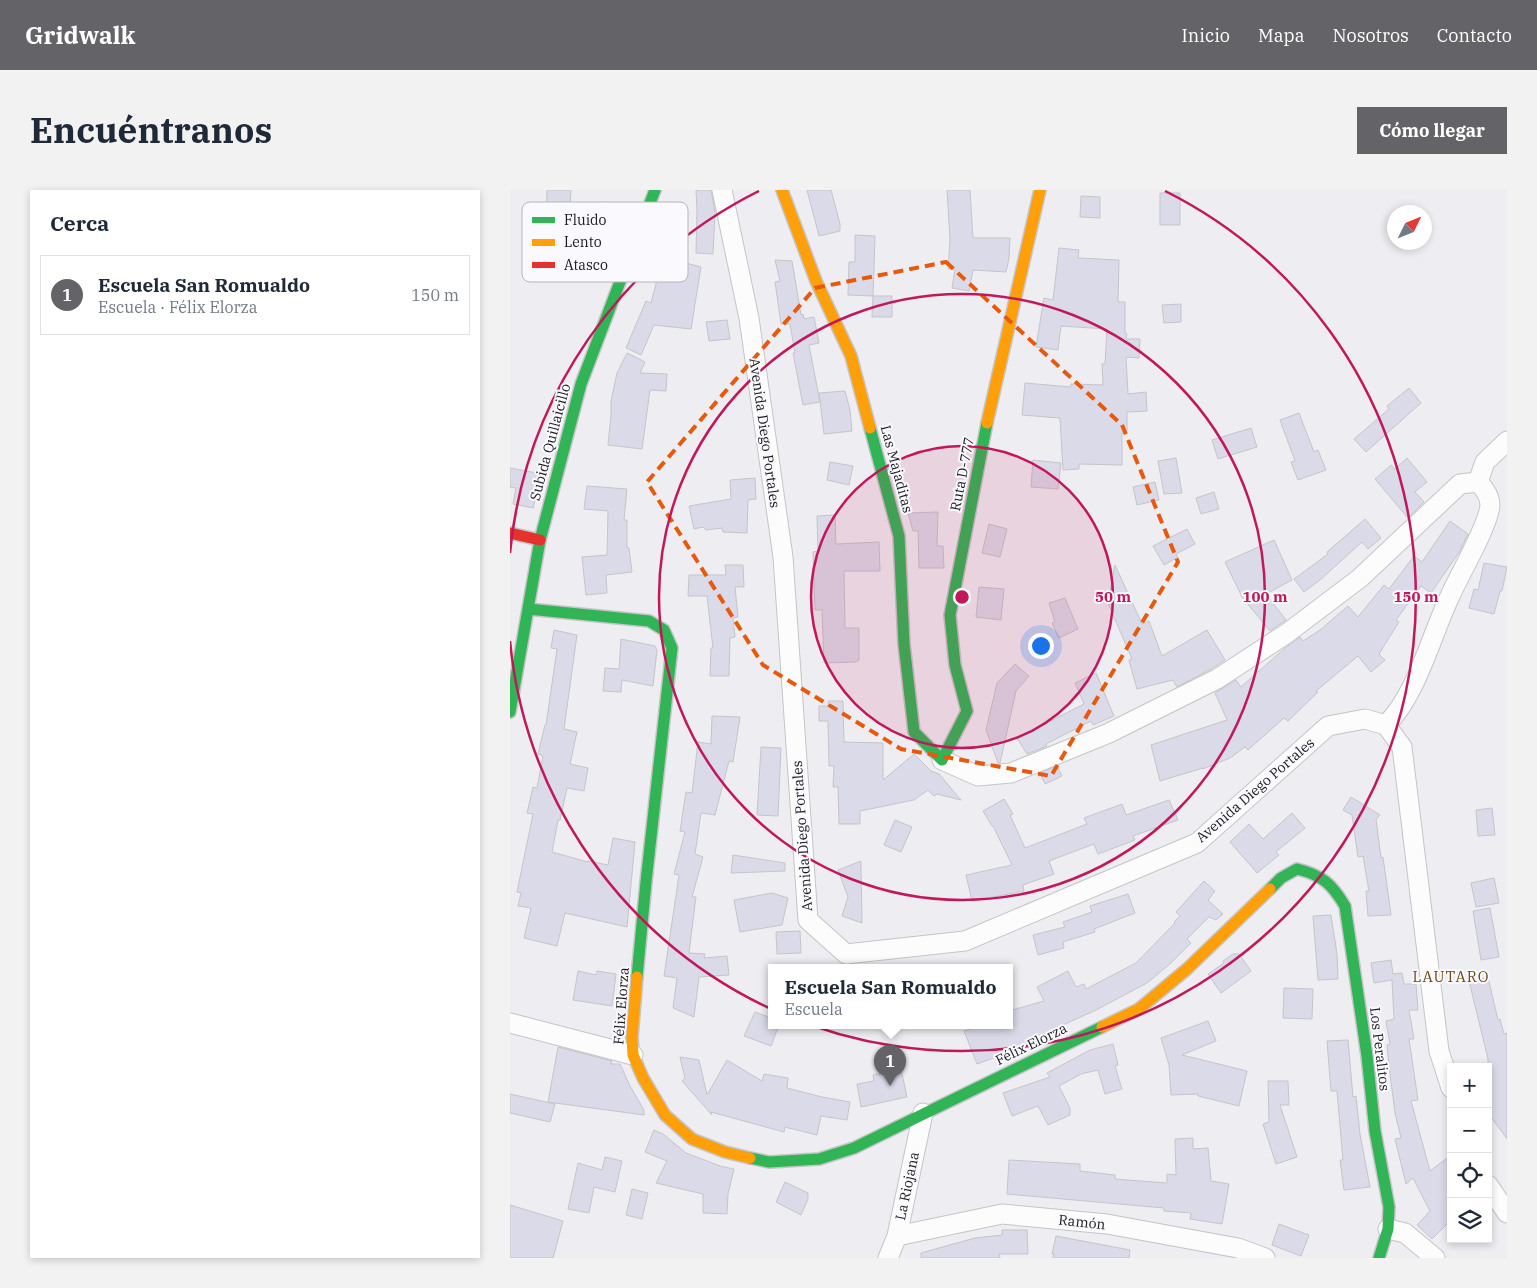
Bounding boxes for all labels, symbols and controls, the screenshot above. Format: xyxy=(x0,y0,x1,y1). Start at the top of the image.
text: Gridwalk xyxy=(25,19,135,51)
text: Inicio xyxy=(1182,24,1230,47)
text: Mapa xyxy=(1258,24,1305,47)
text: Nosotros xyxy=(1333,24,1409,47)
text: Contacto xyxy=(1437,24,1512,47)
text: Encuéntranos xyxy=(30,107,272,153)
button: Cómo llegar xyxy=(1357,107,1507,154)
legend xyxy=(522,202,688,282)
north arrow xyxy=(1387,205,1432,250)
text: Cerca xyxy=(50,209,109,237)
text: Fluido xyxy=(564,211,607,229)
text: Lento xyxy=(564,233,602,251)
text: Atasco xyxy=(564,256,608,274)
text: Escuela San Romualdo xyxy=(98,273,310,297)
text: 1 xyxy=(62,285,72,305)
text: 150 m xyxy=(411,285,459,305)
text: Escuela · Félix Elorza xyxy=(98,297,257,317)
street label: Avenida Diego Portales xyxy=(746,357,784,509)
street label: Subida Quillaicillo xyxy=(526,381,574,503)
street label: Las Majaditas xyxy=(877,423,917,515)
street label: Ruta D-777 xyxy=(946,436,978,512)
text: 50 m xyxy=(1095,587,1131,606)
text: 100 m xyxy=(1242,587,1288,606)
text: 150 m xyxy=(1393,587,1439,606)
centre of rings xyxy=(953,588,971,606)
your location xyxy=(1028,633,1054,659)
street label: Avenida Diego Portales xyxy=(1192,734,1318,846)
street label: Avenida Diego Portales xyxy=(788,760,816,912)
popup xyxy=(768,964,1013,1029)
street label: Félix Elorza xyxy=(609,966,633,1045)
district label: LAUTARO xyxy=(1413,967,1489,986)
text: Escuela San Romualdo xyxy=(784,975,997,999)
text: Escuela xyxy=(784,999,843,1019)
street label: Los Peralitos xyxy=(1366,1006,1394,1092)
street label: Félix Elorza xyxy=(992,1019,1070,1069)
pin: 1 xyxy=(874,1045,906,1086)
map controls xyxy=(1447,1063,1492,1243)
button: + xyxy=(1447,1063,1492,1108)
button: − xyxy=(1447,1108,1492,1153)
street label: La Riojana xyxy=(891,1150,923,1222)
button: locate xyxy=(1447,1153,1492,1198)
button: layers xyxy=(1447,1198,1492,1243)
street label: Ramón xyxy=(1058,1211,1106,1233)

